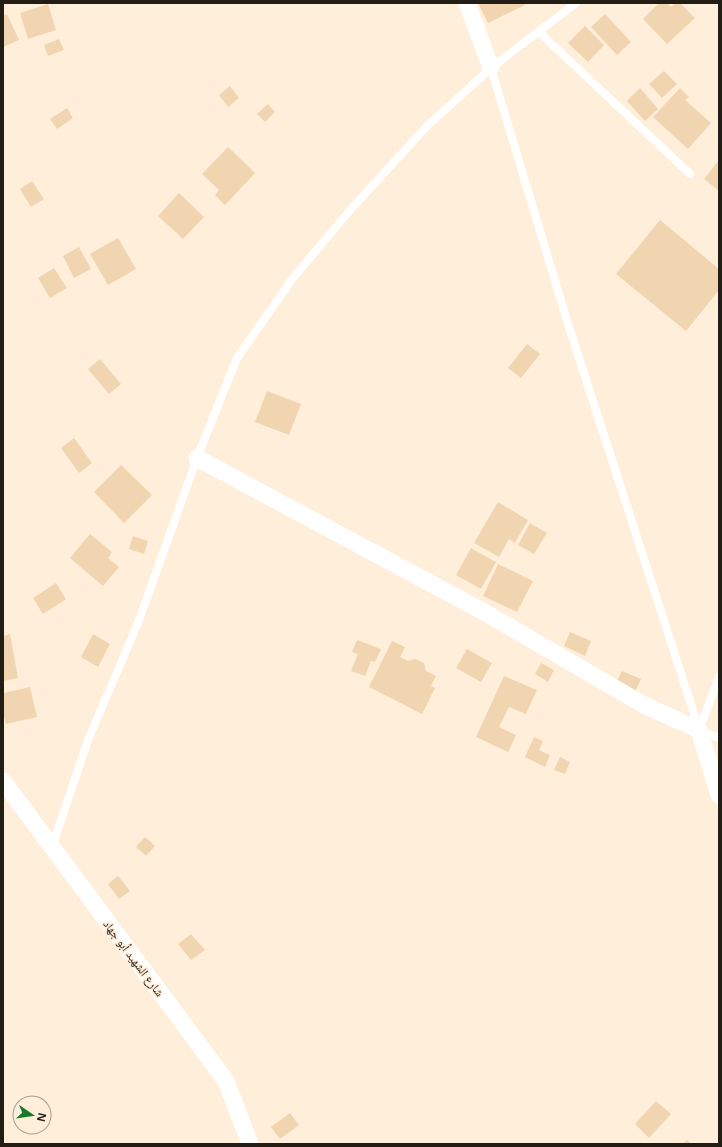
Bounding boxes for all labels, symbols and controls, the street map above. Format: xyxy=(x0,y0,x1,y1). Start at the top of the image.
street label: شارع الشهيد أبو جهاد xyxy=(99,916,169,1000)
north arrow xyxy=(12,1095,52,1135)
text: N xyxy=(34,1111,51,1123)

